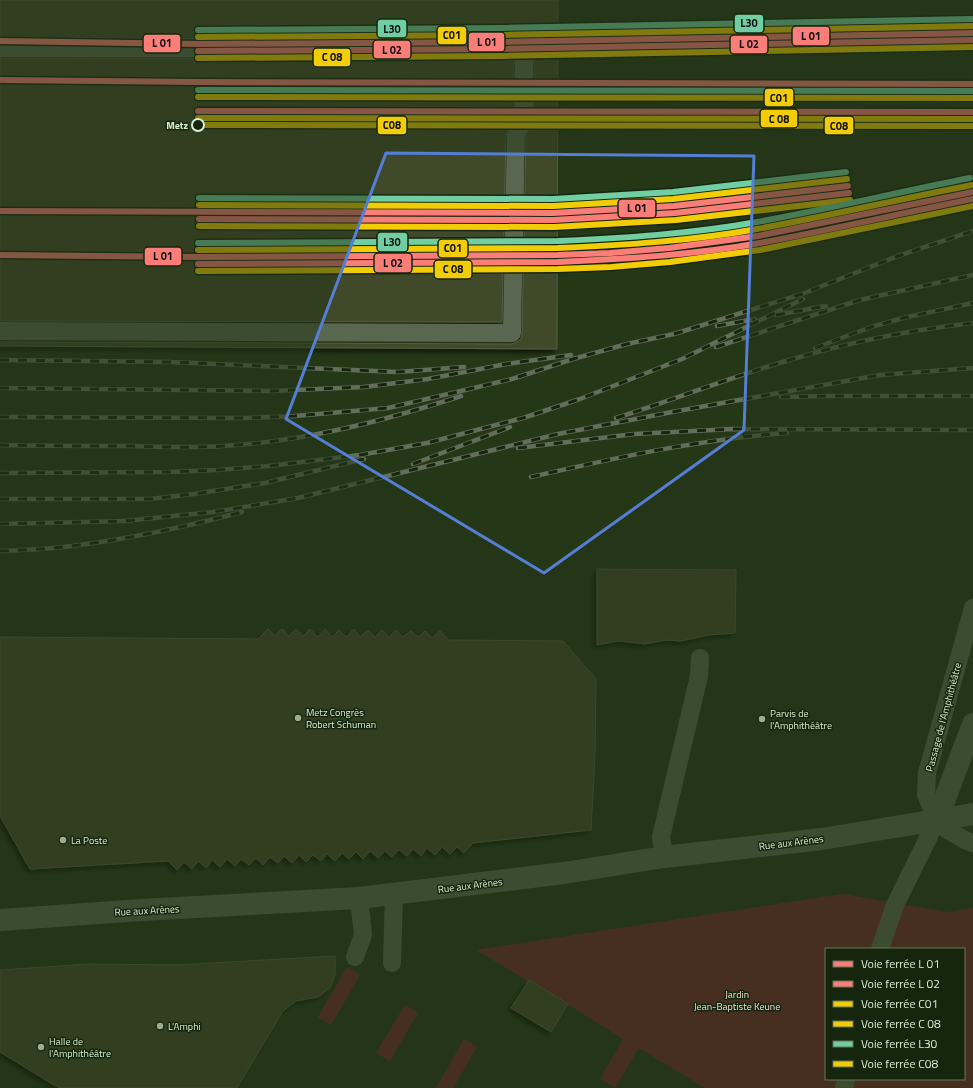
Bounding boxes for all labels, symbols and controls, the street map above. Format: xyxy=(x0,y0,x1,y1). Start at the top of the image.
line badge: L30 xyxy=(734,14,764,33)
text: L30 xyxy=(740,15,758,31)
line badge: L30 xyxy=(377,19,407,38)
text: L30 xyxy=(383,21,401,37)
line badge: C01 xyxy=(437,26,467,45)
line badge: L 01 xyxy=(792,26,830,46)
text: C01 xyxy=(443,27,461,43)
text: L 01 xyxy=(801,28,821,44)
line badge: L 01 xyxy=(468,32,505,52)
line badge: L 01 xyxy=(143,34,181,53)
text: L 01 xyxy=(477,34,497,50)
text: L 01 xyxy=(152,35,172,51)
line badge: L 02 xyxy=(730,35,768,54)
text: L 02 xyxy=(739,36,759,52)
line badge: L 02 xyxy=(373,40,411,59)
text: L 02 xyxy=(382,42,402,58)
line badge: C 08 xyxy=(313,48,351,67)
text: C 08 xyxy=(322,49,342,65)
line badge: C01 xyxy=(764,88,794,107)
text: C01 xyxy=(770,90,788,106)
line badge: C 08 xyxy=(760,109,798,128)
text: C 08 xyxy=(769,111,789,127)
line badge: C08 xyxy=(377,116,407,135)
line badge: C08 xyxy=(824,116,854,135)
text: C08 xyxy=(383,117,401,133)
place label: Metz xyxy=(166,118,188,133)
marker: Metz xyxy=(191,118,205,132)
text: C08 xyxy=(830,118,848,134)
line badge: L 01 xyxy=(618,199,656,218)
text: L 01 xyxy=(627,200,647,216)
line badge: L30 xyxy=(377,232,408,252)
text: L30 xyxy=(383,234,401,250)
line badge: C01 xyxy=(438,239,468,258)
text: C01 xyxy=(444,240,462,256)
line badge: L 01 xyxy=(144,247,182,266)
text: L 01 xyxy=(153,248,173,264)
line badge: L 02 xyxy=(374,253,412,273)
text: L 02 xyxy=(383,255,403,271)
line badge: C 08 xyxy=(434,260,472,279)
text: C 08 xyxy=(443,261,463,277)
street label: Passage de l'Amphithéâtre xyxy=(922,661,965,773)
place label: Metz Congrès Robert Schuman xyxy=(306,705,376,732)
place label: Parvis de l'Amphithéâtre xyxy=(770,706,832,733)
marker: Metz Congrès Robert Schuman xyxy=(293,713,303,723)
marker: Parvis de l'Amphithéâtre xyxy=(757,714,767,724)
street label: Rue aux Arènes xyxy=(758,831,825,854)
place label: La Poste xyxy=(71,833,107,848)
marker: La Poste xyxy=(58,835,68,845)
street label: Rue aux Arènes xyxy=(437,874,504,897)
street label: Rue aux Arènes xyxy=(114,901,180,920)
legend xyxy=(825,948,965,1080)
text: Voie ferrée L 01 xyxy=(861,954,940,973)
text: Voie ferrée L 02 xyxy=(861,974,940,993)
park label: Jardin Jean-Baptiste Keune xyxy=(694,987,780,1014)
text: Voie ferrée C01 xyxy=(861,994,938,1013)
text: Voie ferrée C 08 xyxy=(861,1014,941,1033)
place label: L'Amphi xyxy=(168,1019,201,1034)
marker: L'Amphi xyxy=(155,1021,165,1031)
place label: Halle de l'Amphithéâtre xyxy=(49,1034,111,1061)
text: Voie ferrée L30 xyxy=(861,1034,938,1053)
marker: Halle de l'Amphithéâtre xyxy=(36,1042,46,1052)
text: Voie ferrée C08 xyxy=(861,1054,938,1073)

